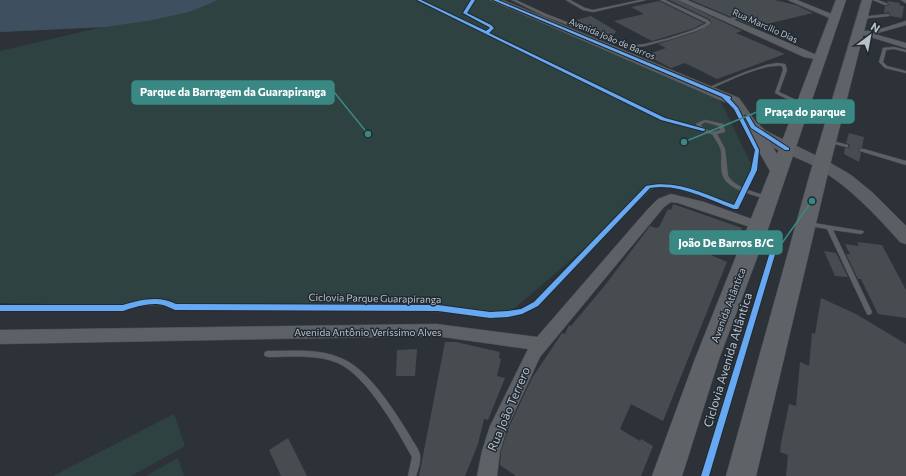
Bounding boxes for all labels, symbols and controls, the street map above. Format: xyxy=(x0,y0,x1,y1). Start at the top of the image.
street label: Rua Marcilio Dias xyxy=(731,6,800,45)
street label: Avenida João de Barros xyxy=(567,15,657,62)
north arrow xyxy=(850,16,890,56)
text: N xyxy=(869,19,883,35)
callout: Parque da Barragem da Guarapiranga xyxy=(132,81,334,104)
text: Parque da Barragem da Guarapiranga xyxy=(140,85,326,98)
callout: Praça do parque xyxy=(757,100,854,123)
text: Praça do parque xyxy=(765,105,846,118)
callout: João De Barros B/C xyxy=(670,231,782,254)
text: João De Barros B/C xyxy=(678,236,774,250)
street label: Avenida Atlântica xyxy=(708,266,748,344)
street label: Ciclovia Parque Guarapiranga xyxy=(309,291,441,305)
street label: Ciclovia Avenida Atlântica xyxy=(700,291,754,429)
street label: Avenida Antônio Veríssimo Alves xyxy=(294,326,442,338)
street label: Rua João Terrero xyxy=(484,364,533,453)

